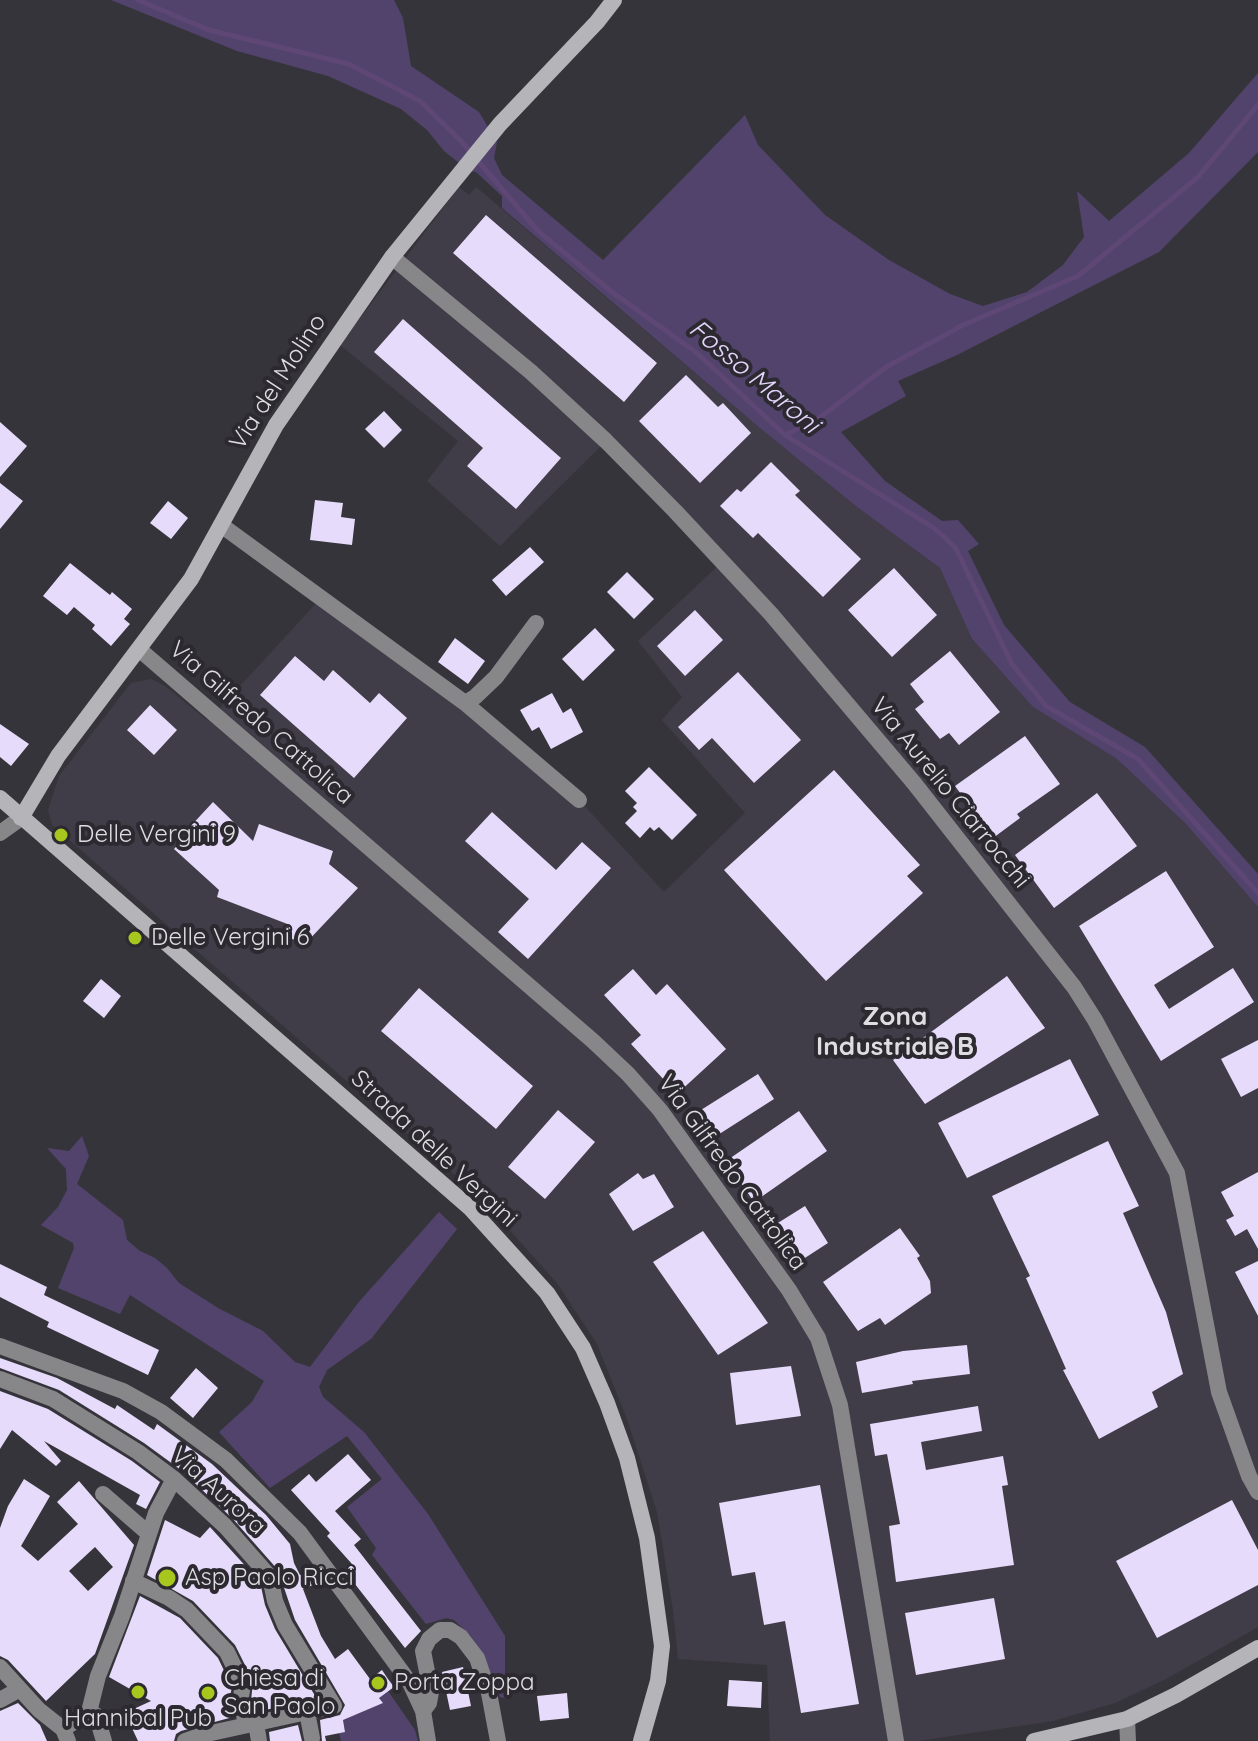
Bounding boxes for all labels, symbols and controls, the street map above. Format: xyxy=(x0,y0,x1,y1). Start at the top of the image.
street label: Via del Molino xyxy=(224,309,332,455)
water label: Fosso Maroni xyxy=(683,314,825,440)
street label: Via Gilfredo Cattolica xyxy=(163,635,359,811)
street label: Via Aurelio Ciarrocchi xyxy=(864,692,1036,894)
place label: Delle Vergini 9 xyxy=(77,821,236,849)
marker: Delle Vergini 9 xyxy=(52,826,70,844)
place label: Delle Vergini 6 xyxy=(151,924,309,952)
marker: Delle Vergini 6 xyxy=(126,929,144,947)
district label: Zona Industriale B xyxy=(816,1001,974,1062)
street label: Strada delle Vergini xyxy=(345,1065,523,1233)
street label: Via Gilfredo Cattolica xyxy=(651,1070,813,1276)
street label: Via Aurora xyxy=(165,1441,271,1541)
place label: Asp Paolo Ricci xyxy=(185,1564,354,1592)
marker: Asp Paolo Ricci xyxy=(156,1567,178,1589)
place label: Chiesa di San Paolo xyxy=(224,1665,335,1721)
place label: Porta Zoppa xyxy=(394,1669,534,1697)
marker: Porta Zoppa xyxy=(369,1674,387,1692)
marker: Hannibal Pub xyxy=(129,1683,147,1701)
marker: Chiesa di San Paolo xyxy=(199,1684,217,1702)
place label: Hannibal Pub xyxy=(64,1705,212,1733)

